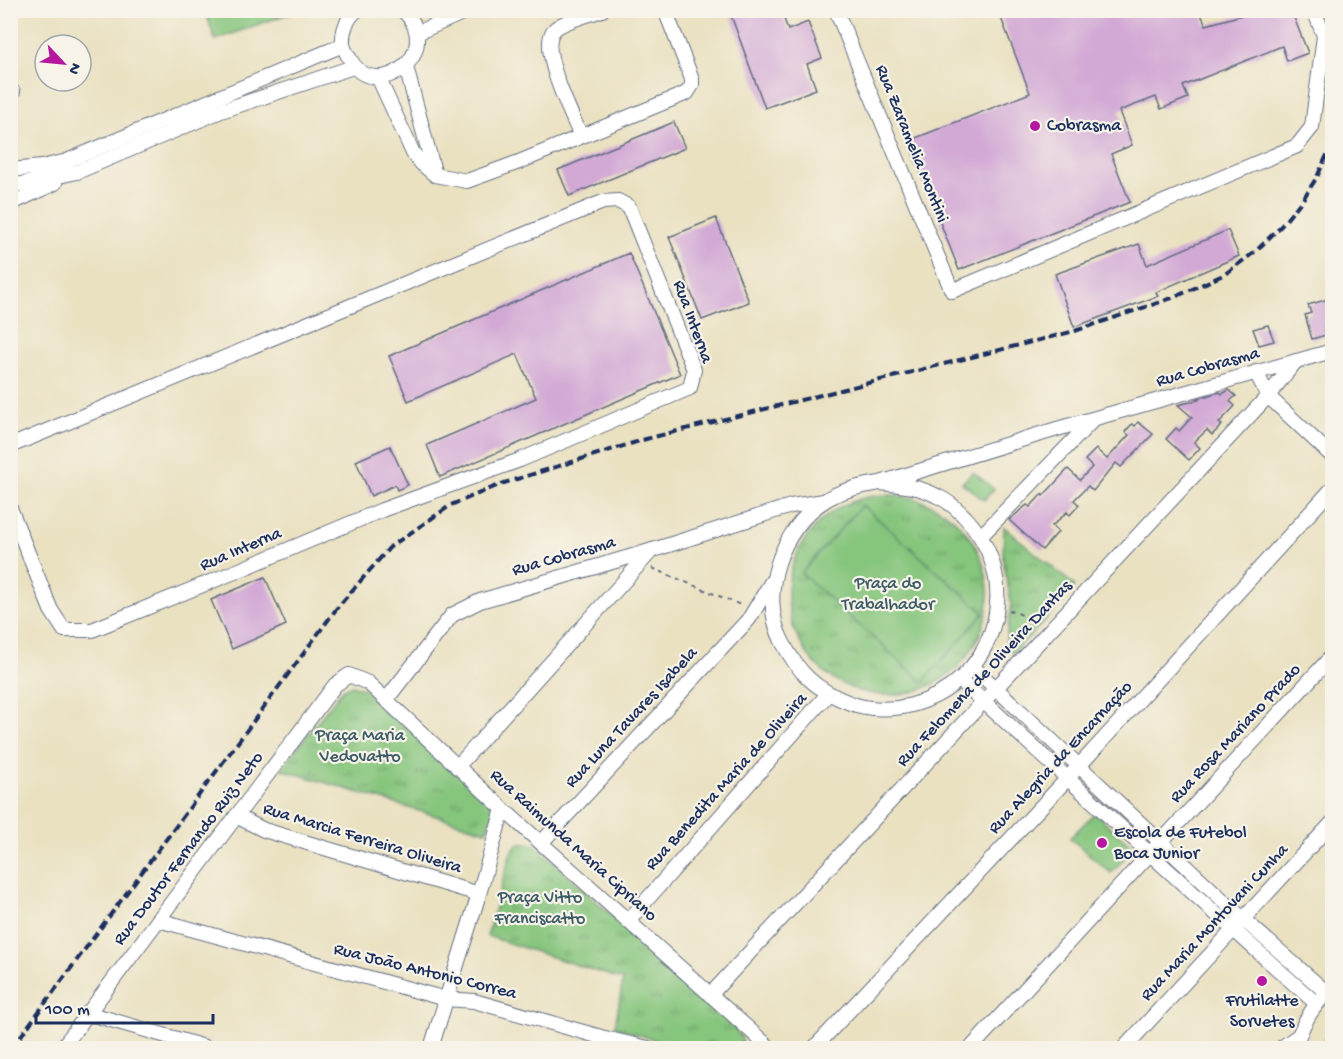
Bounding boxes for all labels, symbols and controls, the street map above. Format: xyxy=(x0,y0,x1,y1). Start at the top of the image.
north arrow xyxy=(33,33,93,93)
text: N xyxy=(62,59,84,77)
street label: Rua Zaramelia Montini xyxy=(870,62,952,226)
place label: Cobrasma xyxy=(1047,116,1122,137)
marker: Cobrasma xyxy=(1028,119,1042,133)
street label: Rua Interna xyxy=(667,278,717,367)
street label: Rua Cobrasma xyxy=(1154,343,1263,393)
street label: Rua Interna xyxy=(197,523,286,577)
street label: Rua Cobrasma xyxy=(510,532,619,582)
park label: Praça do Trabalhador xyxy=(841,574,936,616)
street label: Rua Felomena de Oliveira Dantas xyxy=(893,575,1078,772)
street label: Rua Luna Tavares Isabela xyxy=(561,642,703,793)
street label: Rua Rosa Mariano Prado xyxy=(1166,660,1306,808)
street label: Rua Alegria da Encarnação xyxy=(984,677,1138,839)
street label: Rua Benedita Maria de Oliveira xyxy=(642,688,813,875)
park label: Praça Maria Vedovatto xyxy=(314,726,406,768)
street label: Rua Doutor Fernando Ruiz Neto xyxy=(109,748,269,950)
street label: Rua Raimunda Maria Cipriano xyxy=(485,765,661,927)
street label: Rua Marcia Ferreira Oliveira xyxy=(260,799,465,880)
place label: Escola de Futebol Boca Junior xyxy=(1113,823,1247,865)
marker: Escola de Futebol Boca Junior xyxy=(1095,836,1109,850)
street label: Rua Maria Montovani Cunha xyxy=(1137,839,1294,1006)
park label: Praça Vitto Franciscatto xyxy=(494,888,585,930)
street label: Rua João Antonio Correa xyxy=(331,939,520,1005)
marker: Frutilatte Sorvetes xyxy=(1255,974,1269,988)
scale bar xyxy=(36,987,213,1025)
place label: Frutilatte Sorvetes xyxy=(1224,991,1299,1033)
text: 100 m xyxy=(44,1000,90,1021)

